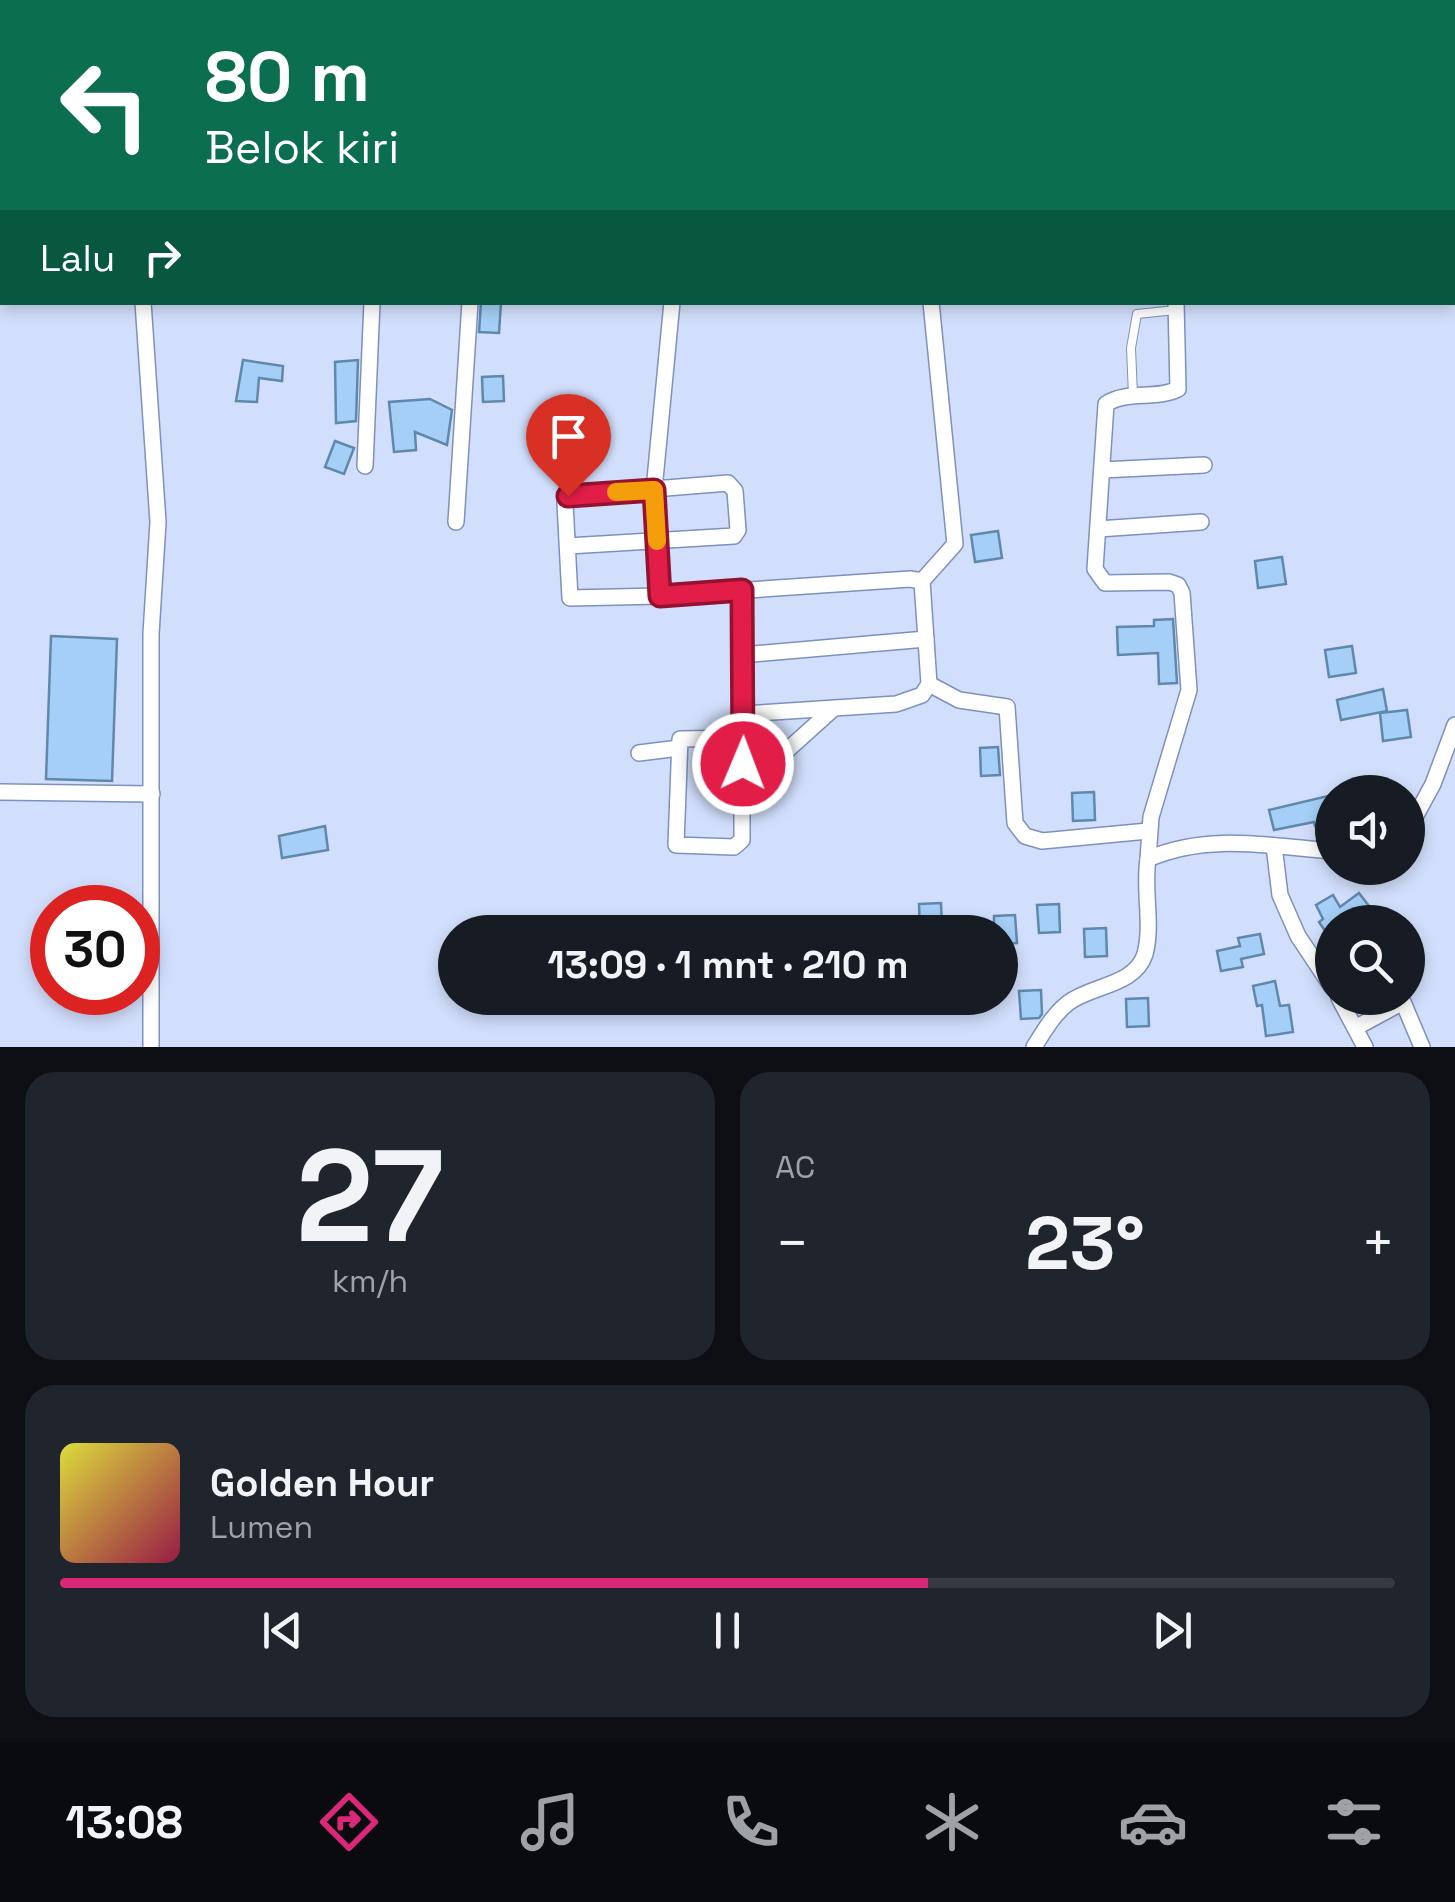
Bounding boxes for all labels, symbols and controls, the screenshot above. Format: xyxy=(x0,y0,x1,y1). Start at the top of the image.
text: 80 m xyxy=(205,32,370,121)
icon: left xyxy=(40,40,170,170)
text: Belok kiri xyxy=(205,119,399,176)
icon: right xyxy=(135,230,190,285)
text: Lalu xyxy=(40,234,115,282)
pin xyxy=(526,394,611,497)
icon: arrive xyxy=(541,409,596,464)
position arrow xyxy=(691,712,795,816)
map controls xyxy=(1315,775,1425,1015)
button: sound xyxy=(1315,775,1425,885)
speed limit sign: 30 xyxy=(30,885,160,1015)
button: search xyxy=(1315,905,1425,1015)
text: 13:09 · 1 mnt · 210 m xyxy=(548,941,908,989)
text: 27 xyxy=(296,1113,444,1279)
text: AC xyxy=(775,1147,815,1187)
text: 23° xyxy=(1025,1195,1145,1291)
text: − xyxy=(775,1208,809,1278)
text: + xyxy=(1361,1208,1395,1278)
text: km/h xyxy=(332,1261,408,1301)
text: Golden Hour xyxy=(210,1459,434,1507)
text: Lumen xyxy=(210,1507,313,1547)
icon: previous xyxy=(255,1603,310,1658)
icon: pause xyxy=(700,1603,755,1658)
icon: next xyxy=(1145,1603,1200,1658)
icon: directions xyxy=(314,1787,384,1857)
icon: music xyxy=(515,1787,585,1857)
icon: phone xyxy=(716,1787,786,1857)
icon: climate xyxy=(917,1787,987,1857)
icon: car xyxy=(1118,1787,1188,1857)
icon: filters xyxy=(1319,1787,1389,1857)
text: 13:08 xyxy=(66,1794,183,1851)

